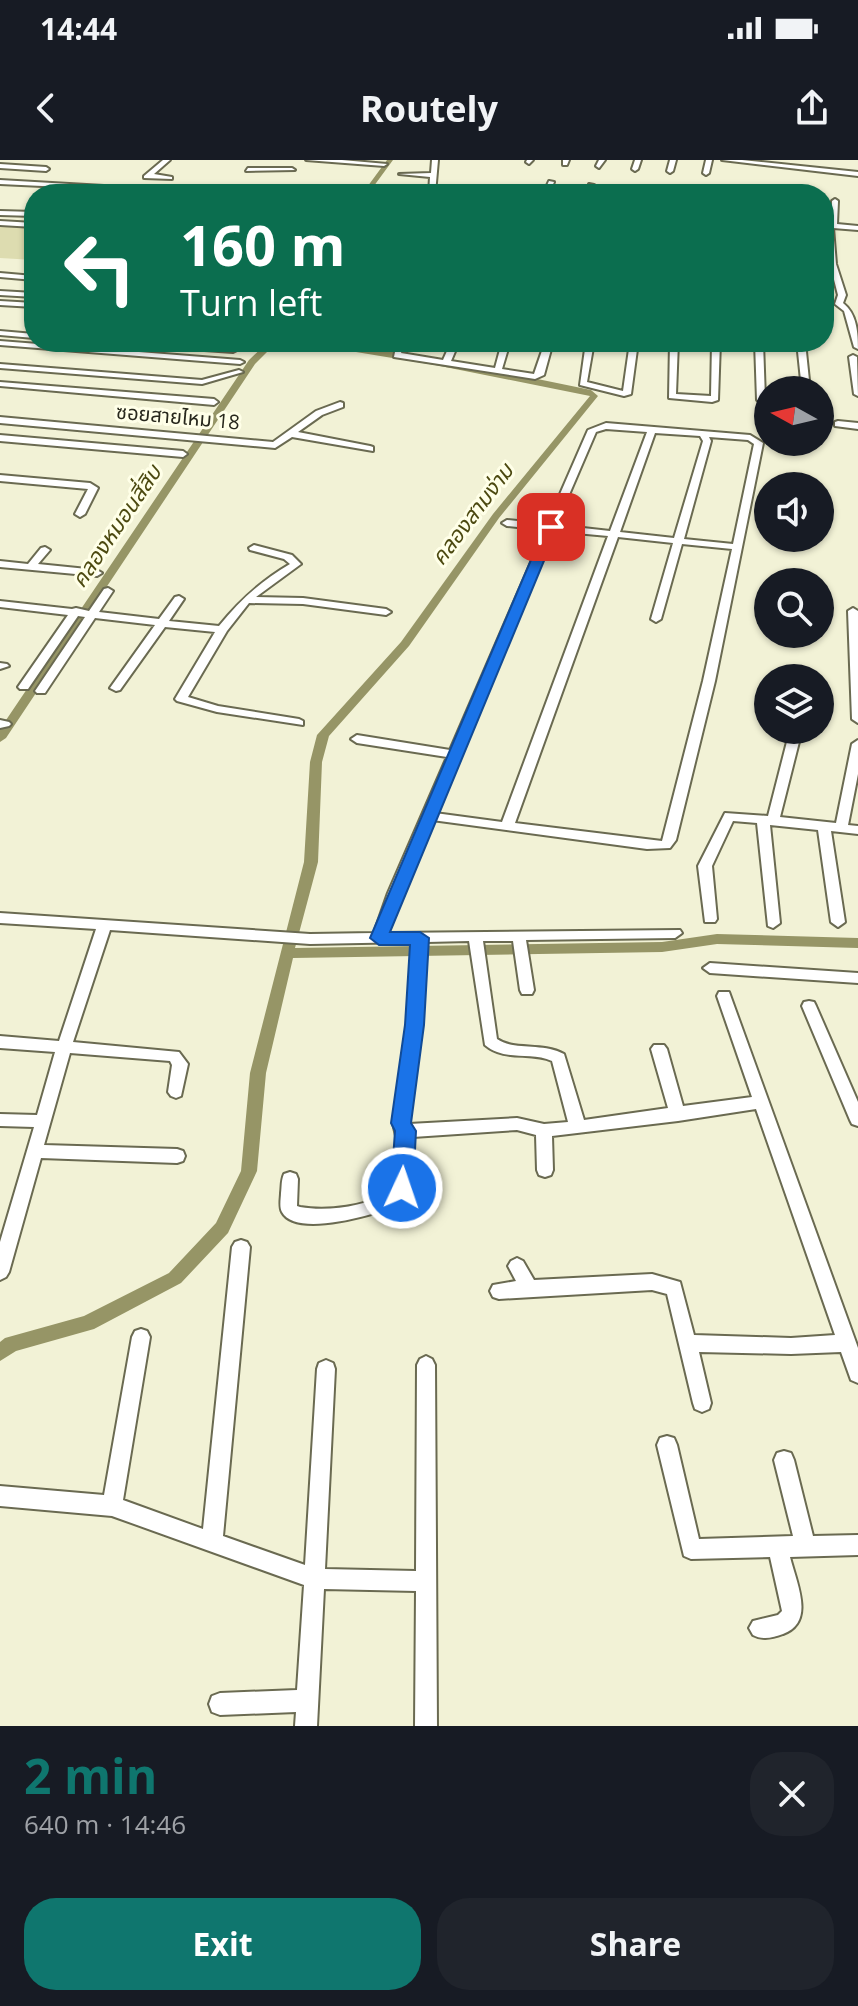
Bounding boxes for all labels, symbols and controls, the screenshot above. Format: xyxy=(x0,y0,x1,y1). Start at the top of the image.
text: 14:44 xyxy=(40,8,117,49)
text: Routely xyxy=(360,84,498,133)
icon: back xyxy=(24,86,68,130)
icon: share xyxy=(790,86,834,130)
text: 160 m xyxy=(180,206,346,282)
icon: left xyxy=(48,216,152,320)
text: Turn left xyxy=(180,278,322,327)
north arrow xyxy=(754,376,834,456)
map controls xyxy=(754,376,834,744)
street label: ซอยสายไหม 18 xyxy=(115,398,241,435)
water label: คลองสามง่าม xyxy=(423,455,520,570)
water label: คลองหมอนสี่สิบ xyxy=(63,457,168,592)
button: sound xyxy=(754,472,834,552)
pin xyxy=(517,493,585,561)
icon: arrive xyxy=(529,505,573,549)
button: search xyxy=(754,568,834,648)
button: layers xyxy=(754,664,834,744)
position arrow xyxy=(360,1146,444,1230)
text: 2 min xyxy=(24,1743,157,1808)
button: close xyxy=(750,1752,834,1836)
text: 640 m · 14:46 xyxy=(24,1806,186,1842)
button: Exit xyxy=(24,1898,421,1990)
button: Share xyxy=(437,1898,834,1990)

